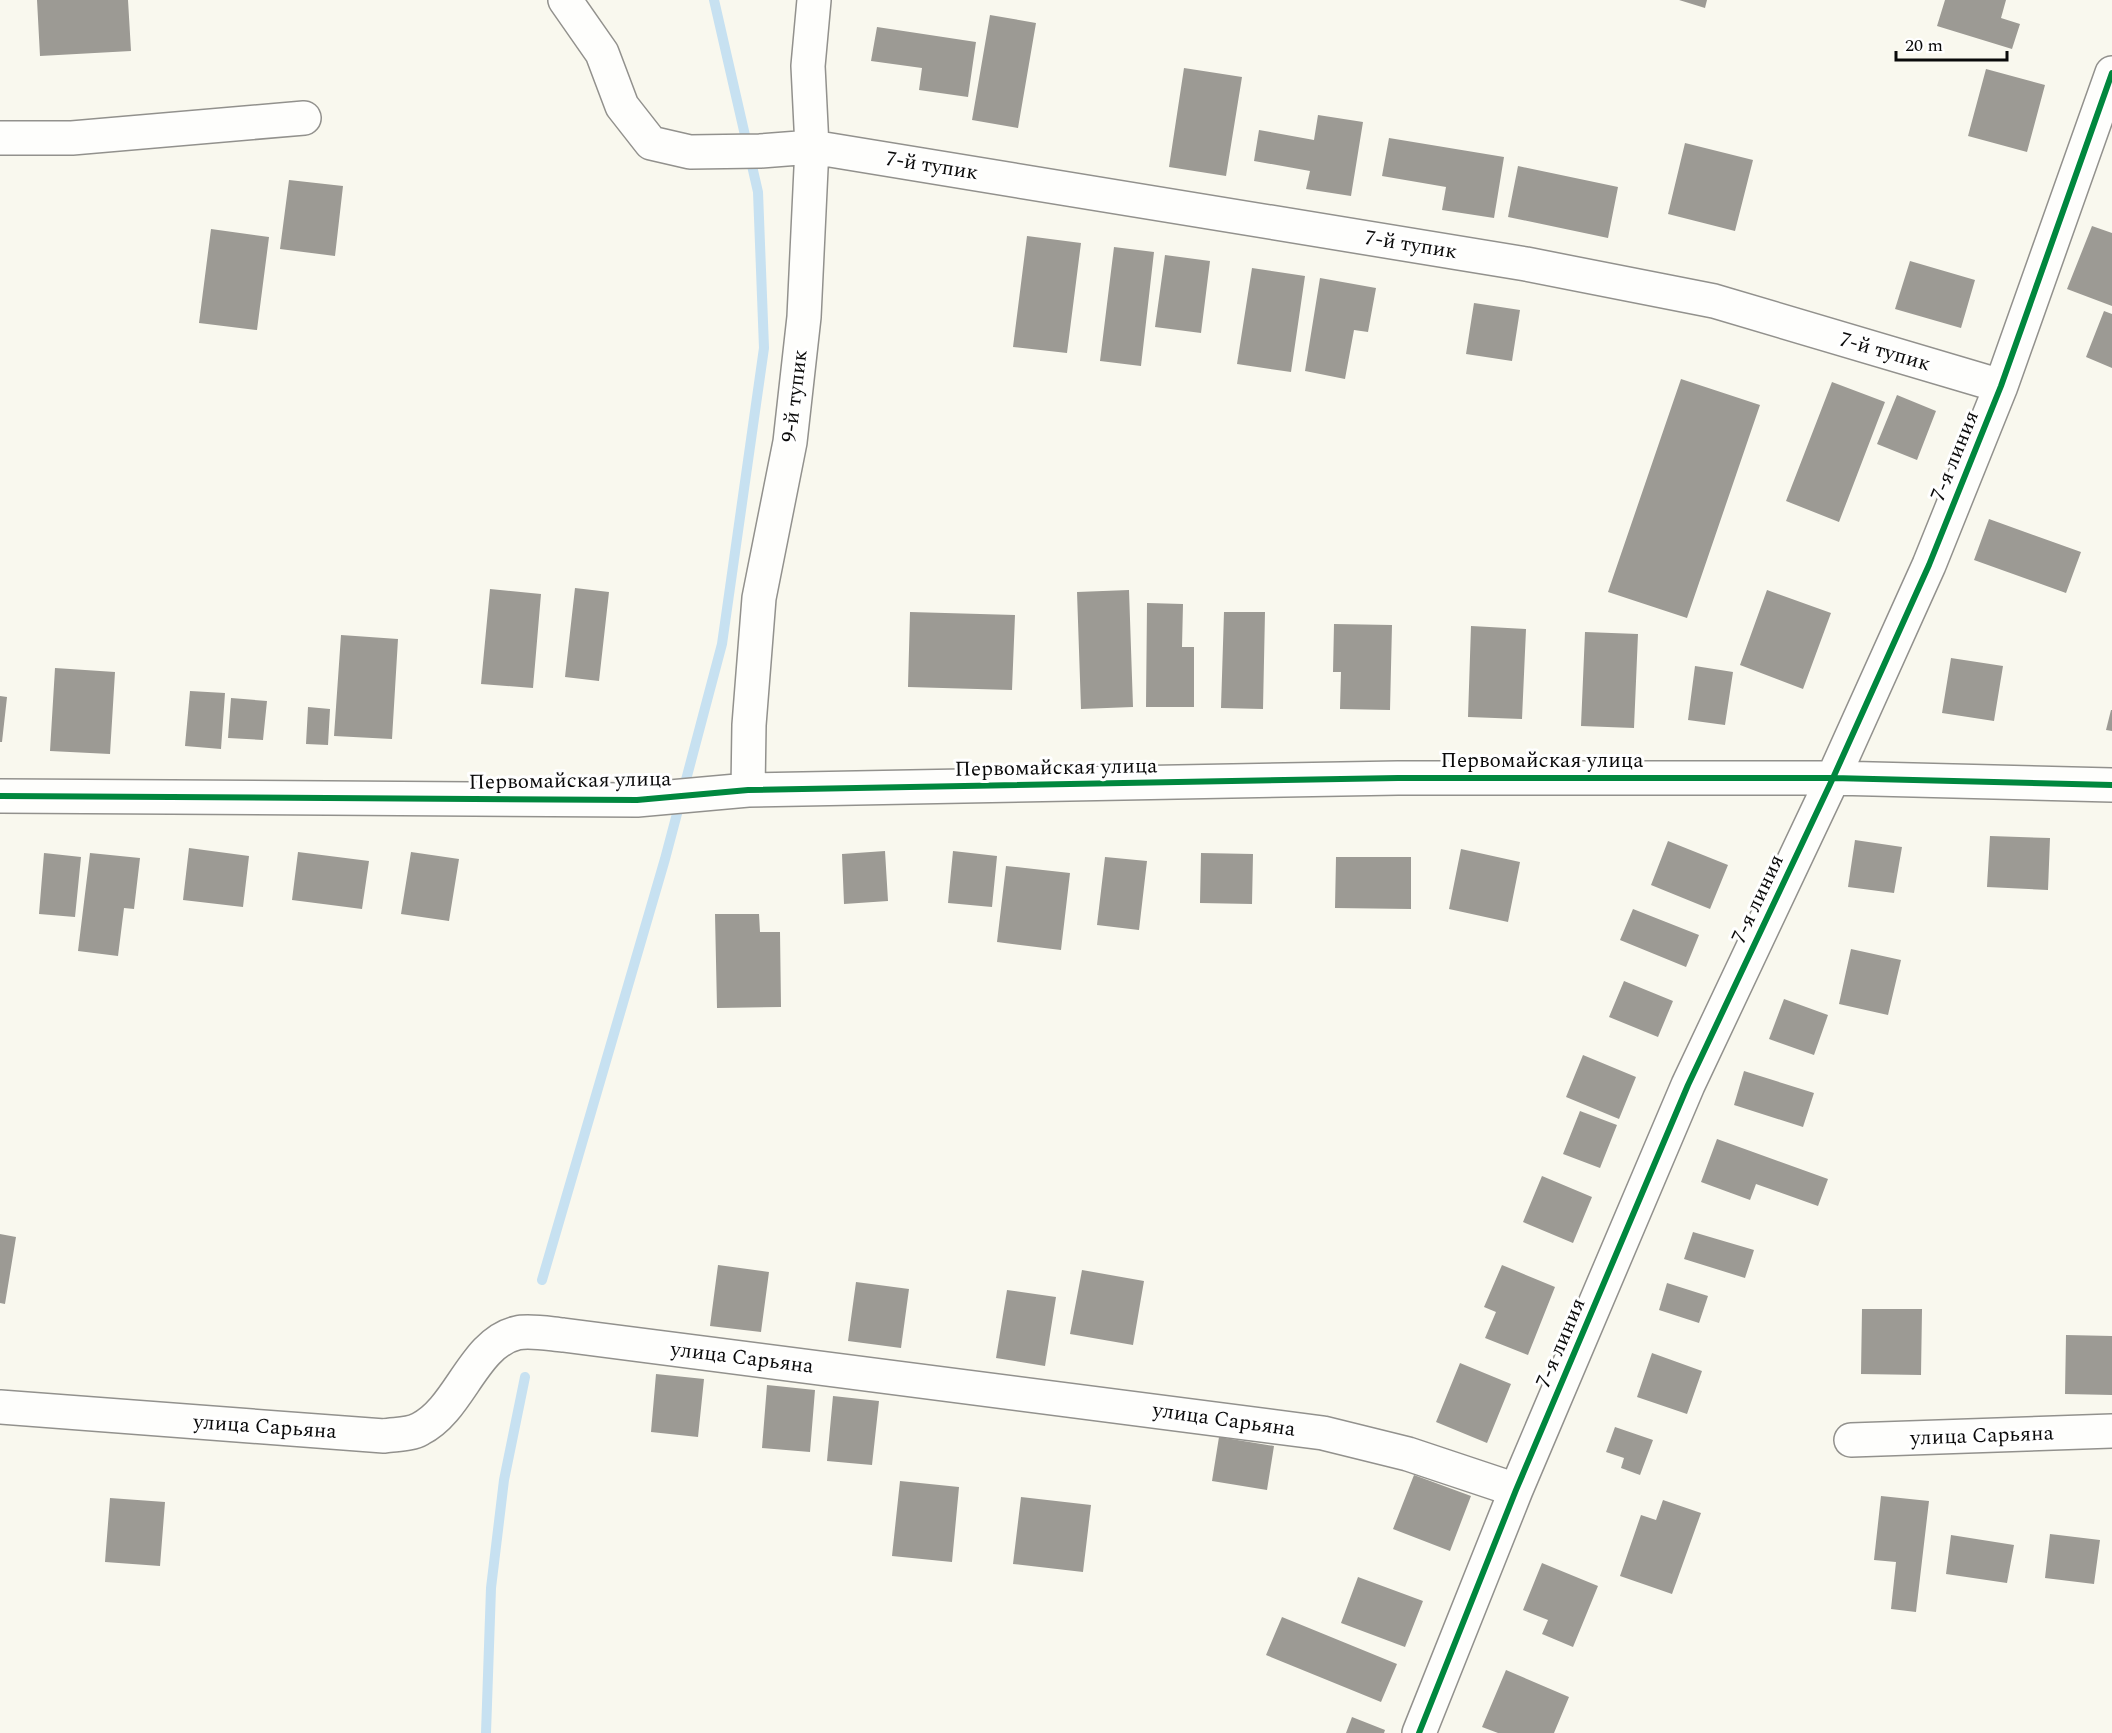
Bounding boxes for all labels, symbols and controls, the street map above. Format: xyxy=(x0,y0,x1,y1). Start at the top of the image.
scale bar xyxy=(1896,24,2007,62)
text: 20 m xyxy=(1905,32,1943,59)
street label: 7-й тупик xyxy=(883,143,981,189)
street label: 7-й тупик xyxy=(1362,222,1460,268)
street label: 7-й тупик xyxy=(1836,324,1935,380)
street label: 9-й тупик xyxy=(773,347,817,444)
street label: 7-я линия xyxy=(1922,406,1988,506)
street label: Первомайская улица xyxy=(1441,745,1644,777)
street label: Первомайская улица xyxy=(954,750,1158,786)
street label: Первомайская улица xyxy=(468,763,672,799)
street label: 7-я линия xyxy=(1723,849,1793,949)
street label: 7-я линия xyxy=(1528,1293,1594,1393)
street label: улица Сарьяна xyxy=(668,1333,816,1383)
street label: улица Сарьяна xyxy=(1150,1394,1298,1446)
street label: улица Сарьяна xyxy=(191,1406,339,1448)
street label: улица Сарьяна xyxy=(1909,1417,2055,1455)

